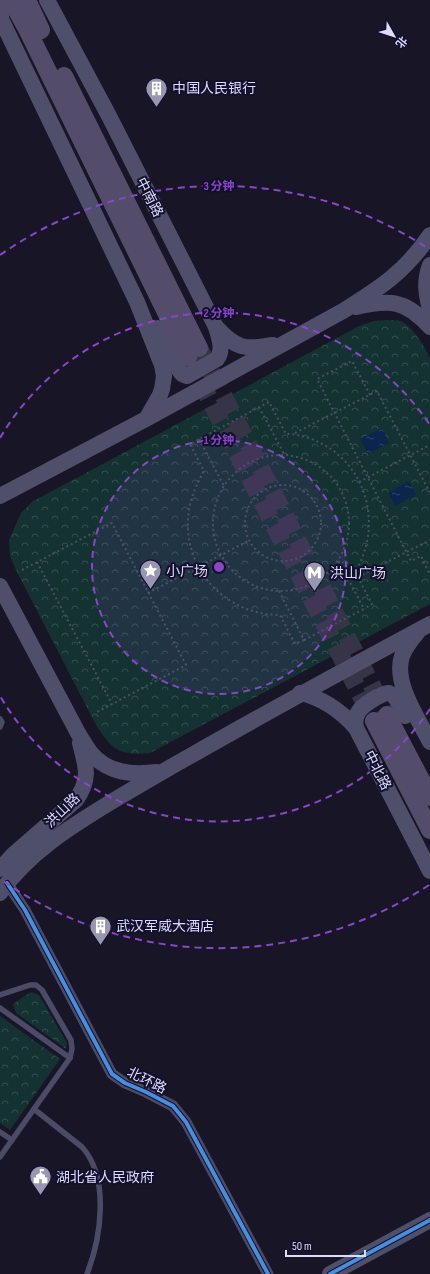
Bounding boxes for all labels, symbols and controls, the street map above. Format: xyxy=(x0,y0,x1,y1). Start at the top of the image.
north arrow xyxy=(374,16,414,56)
text: 北 xyxy=(393,34,410,50)
building icon: 中国人民银行 xyxy=(144,75,170,108)
place label: 中国人民银行 xyxy=(172,80,256,97)
street label: 中南路 xyxy=(132,175,167,220)
text: 3 分钟 xyxy=(203,179,235,194)
text: 2 分钟 xyxy=(203,306,235,321)
text: 1 分钟 xyxy=(204,433,234,448)
place icon: 小广场 xyxy=(137,558,163,591)
centre of rings xyxy=(212,560,226,574)
metro station icon: 洪山广场 xyxy=(301,560,327,593)
place label: 小广场 xyxy=(166,563,208,580)
place label: 洪山广场 xyxy=(330,565,386,582)
street label: 中北路 xyxy=(360,748,395,793)
street label: 洪山路 xyxy=(41,790,83,831)
building icon: 武汉军威大酒店 xyxy=(88,913,114,946)
place label: 武汉军威大酒店 xyxy=(116,918,214,935)
street label: 北环路 xyxy=(124,1064,169,1097)
public building icon: 湖北省人民政府 xyxy=(27,1164,53,1197)
place label: 湖北省人民政府 xyxy=(56,1169,154,1186)
scale bar xyxy=(286,1232,365,1258)
text: 50 m xyxy=(292,1239,312,1254)

